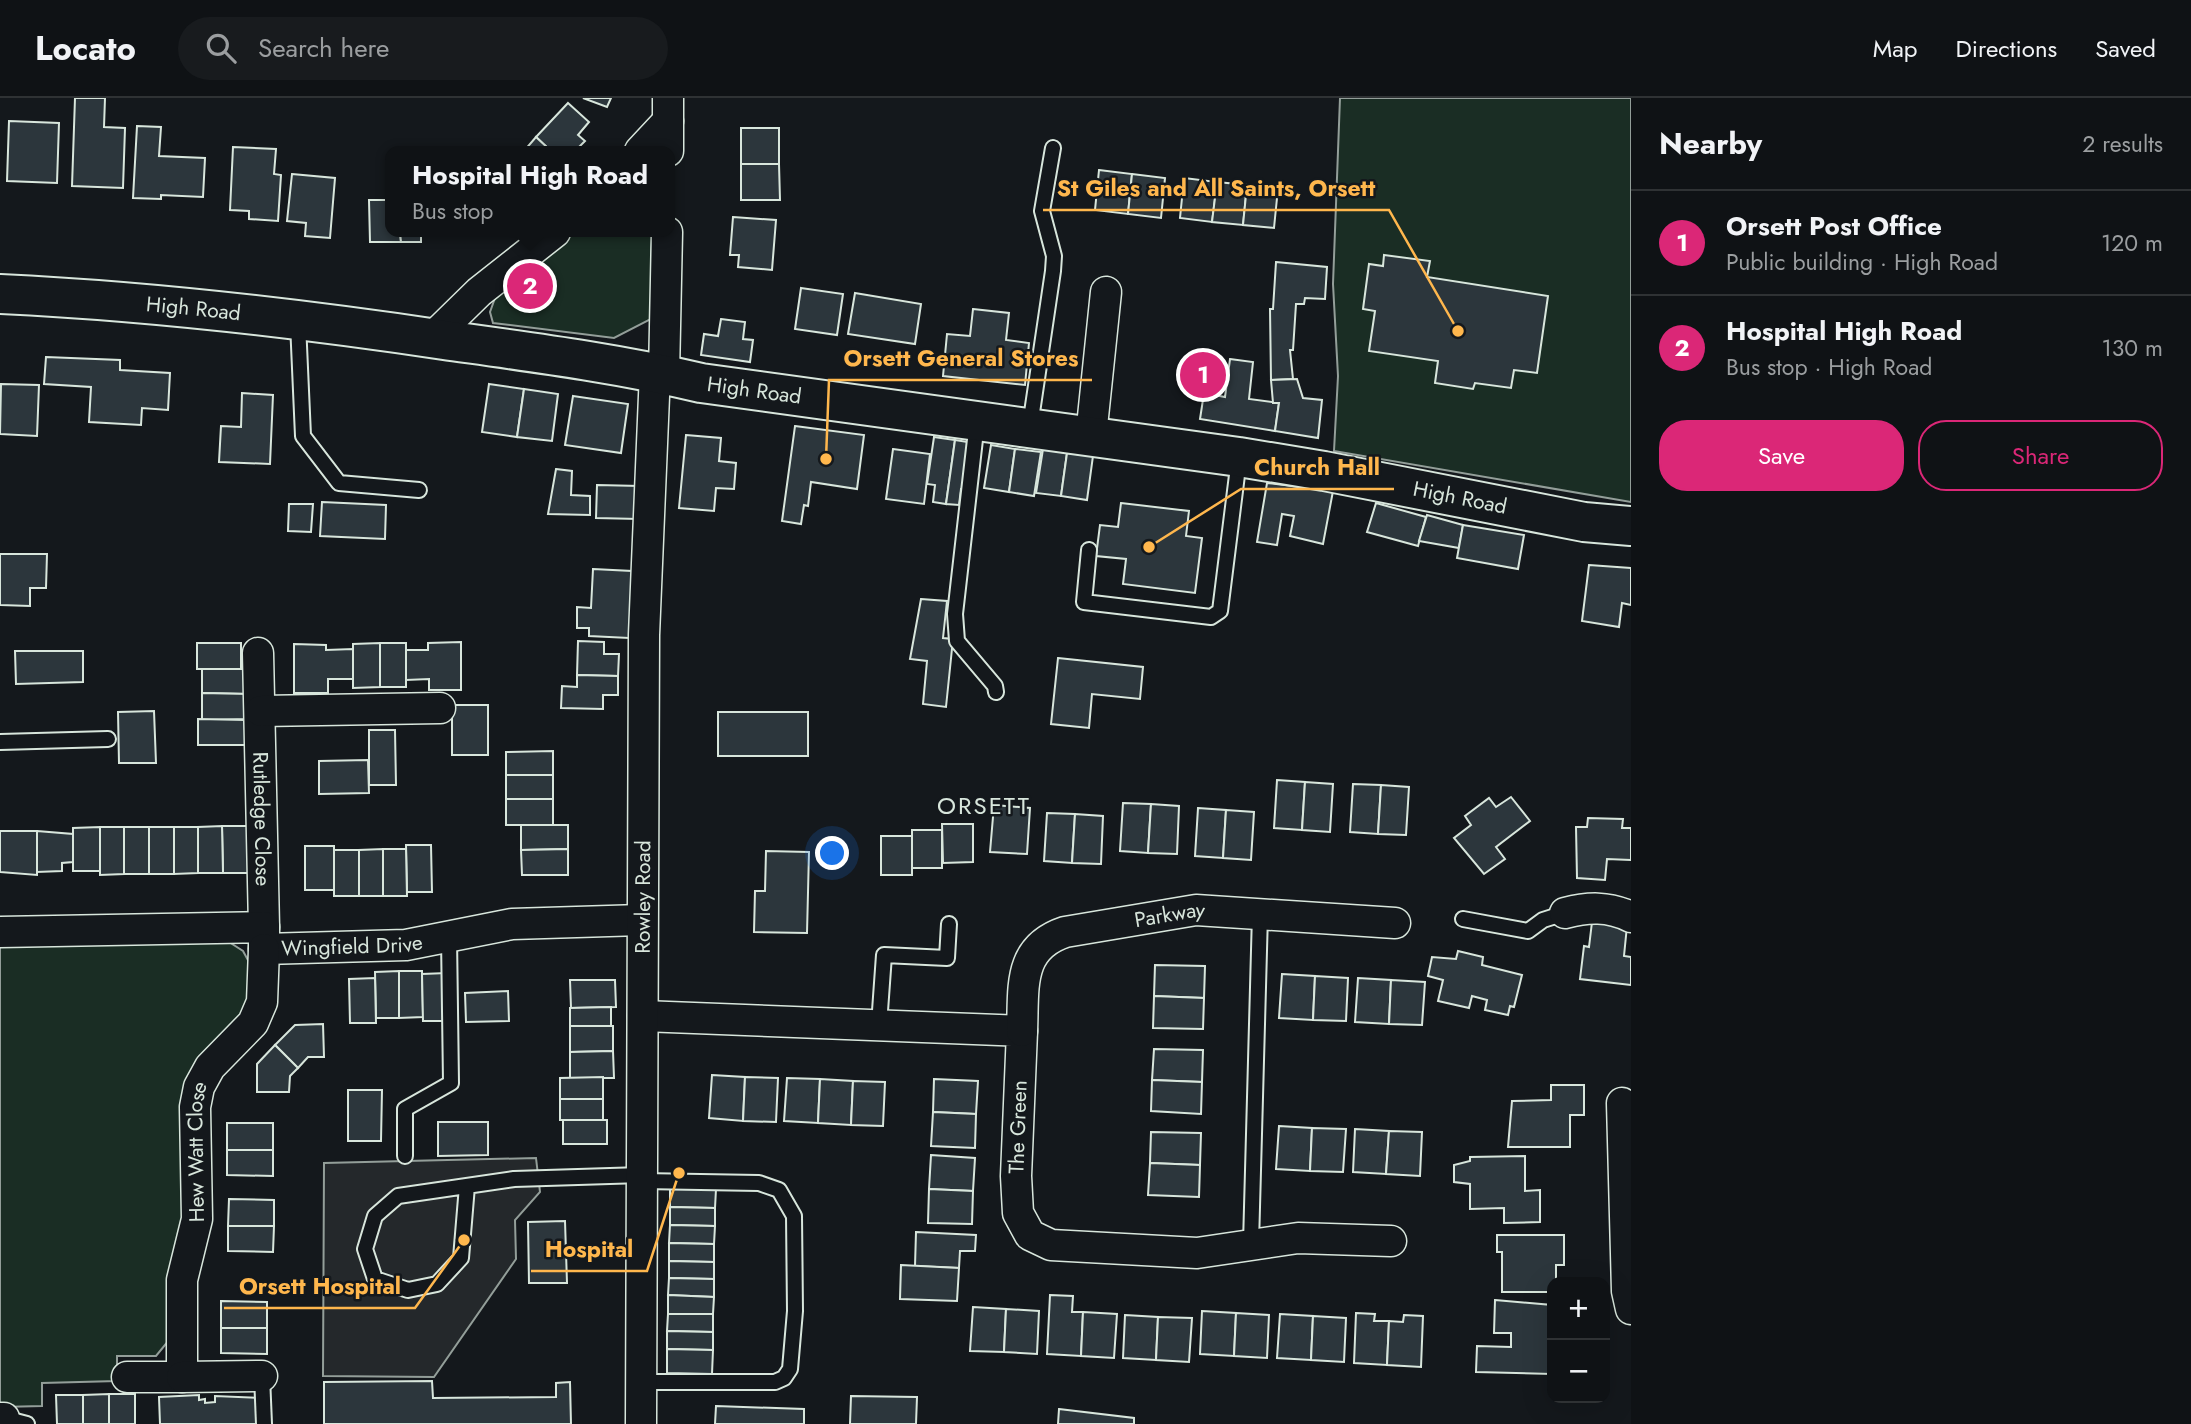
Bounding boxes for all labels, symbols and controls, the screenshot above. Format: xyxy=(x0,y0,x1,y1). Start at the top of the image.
search box xyxy=(178,17,668,80)
text: Locato xyxy=(35,25,136,72)
icon: search xyxy=(202,29,240,67)
text: Search here xyxy=(258,29,389,67)
text: Map xyxy=(1873,31,1918,66)
text: Directions xyxy=(1956,31,2057,66)
text: Saved xyxy=(2095,31,2156,66)
text: Nearby xyxy=(1659,122,1762,165)
text: 2 results xyxy=(2082,127,2163,161)
popup xyxy=(385,146,675,237)
text: Hospital High Road xyxy=(412,156,648,194)
callout: St Giles and All Saints, Orsett xyxy=(1043,166,1389,210)
text: St Giles and All Saints, Orsett xyxy=(1057,171,1376,205)
text: Bus stop xyxy=(412,194,493,228)
text: Orsett Post Office xyxy=(1726,207,1942,245)
text: 1 xyxy=(1676,226,1688,260)
text: 120 m xyxy=(2101,226,2163,260)
text: Public building · High Road xyxy=(1726,245,1998,279)
pin: 2 xyxy=(507,260,553,312)
street label: High Road xyxy=(145,289,242,328)
text: Hospital High Road xyxy=(1726,312,1962,350)
text: 2 xyxy=(1674,331,1690,365)
text: 130 m xyxy=(2101,331,2163,365)
callout: Orsett General Stores xyxy=(829,336,1092,380)
text: Orsett General Stores xyxy=(844,341,1078,375)
pin: 1 xyxy=(1180,349,1226,401)
text: Bus stop · High Road xyxy=(1726,350,1932,384)
street label: High Road xyxy=(705,369,803,412)
button: Save xyxy=(1659,420,1904,491)
button: Share xyxy=(1918,420,2163,491)
callout: Church Hall xyxy=(1241,445,1394,489)
text: Church Hall xyxy=(1254,450,1380,484)
street label: High Road xyxy=(1410,474,1510,522)
street label: Rutledge Close xyxy=(245,751,278,887)
district label: ORSETT xyxy=(937,788,1031,823)
your location xyxy=(815,836,849,870)
street label: Rowley Road xyxy=(628,840,658,954)
street label: Parkway xyxy=(1132,895,1207,935)
street label: Wingfield Drive xyxy=(281,927,425,964)
street label: Hew Watt Close xyxy=(179,1075,215,1223)
street label: The Green xyxy=(1001,1080,1035,1174)
callout: Hospital xyxy=(531,1227,647,1271)
text: Hospital xyxy=(545,1232,633,1266)
callout: Orsett Hospital xyxy=(224,1264,415,1308)
text: Orsett Hospital xyxy=(239,1269,401,1303)
map controls xyxy=(1547,1277,1610,1403)
button: + xyxy=(1547,1277,1610,1340)
button: − xyxy=(1547,1340,1610,1403)

